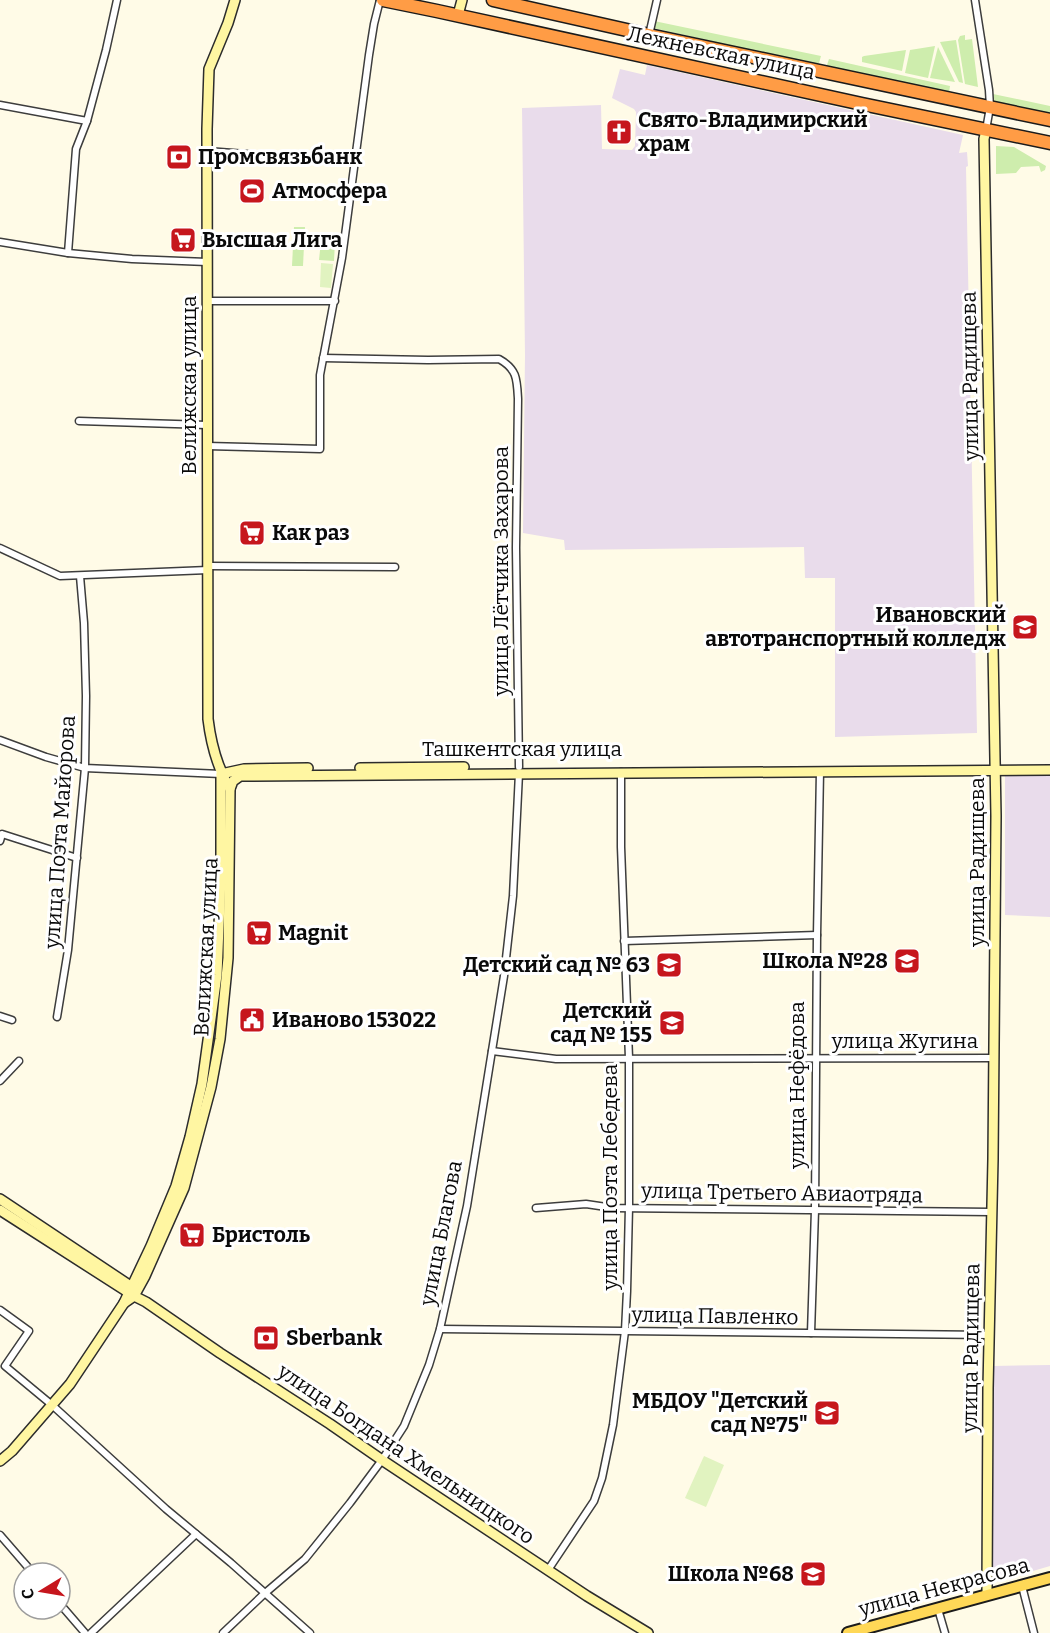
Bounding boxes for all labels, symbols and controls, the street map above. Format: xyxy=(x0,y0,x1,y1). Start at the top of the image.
street label: Лежневская улица xyxy=(625,20,818,86)
place label: Свято-Владимирский храм xyxy=(638,107,868,157)
church icon: Свято-Владимирский храм xyxy=(604,117,634,147)
bank icon: Промсвязьбанк xyxy=(164,142,194,172)
place label: Промсвязьбанк xyxy=(198,144,363,170)
sports icon: Атмосфера xyxy=(237,176,267,206)
place label: Атмосфера xyxy=(272,178,387,204)
supermarket icon: Высшая Лига xyxy=(168,225,198,255)
place label: Высшая Лига xyxy=(202,227,342,253)
street label: улица Радищева xyxy=(956,290,984,462)
street label: Велижская улица xyxy=(176,295,202,475)
street label: улица Лётчика Захарова xyxy=(488,445,514,697)
supermarket icon: Как раз xyxy=(237,518,267,548)
place label: Как раз xyxy=(272,520,350,546)
place label: Ивановский автотранспортный колледж xyxy=(705,602,1007,652)
school or university icon: Ивановский автотранспортный колледж xyxy=(1010,612,1040,642)
street label: улица Поэта Майорова xyxy=(39,714,81,951)
street label: Ташкентская улица xyxy=(422,736,622,762)
street label: улица Радищева xyxy=(964,777,990,948)
street label: Велижская улица xyxy=(188,856,224,1037)
supermarket icon: Magnit xyxy=(244,918,274,948)
place label: Magnit xyxy=(278,920,349,946)
school or university icon: Школа №28 xyxy=(892,946,922,976)
place label: Школа №28 xyxy=(762,948,888,974)
school or university icon: Детский сад № 63 xyxy=(654,950,684,980)
place label: Детский сад № 63 xyxy=(463,952,650,978)
place label: Детский сад № 155 xyxy=(550,998,652,1048)
street label: улица Нефёдова xyxy=(784,1001,810,1170)
public building icon: Иваново 153022 xyxy=(237,1005,267,1035)
place label: Иваново 153022 xyxy=(272,1007,436,1033)
school or university icon: Детский сад № 155 xyxy=(657,1008,687,1038)
street label: улица Жугина xyxy=(831,1028,979,1054)
street label: улица Поэта Лебедева xyxy=(597,1063,623,1291)
street label: улица Благова xyxy=(414,1158,468,1309)
street label: улица Третьего Авиаотряда xyxy=(640,1178,924,1208)
supermarket icon: Бристоль xyxy=(177,1220,207,1250)
place label: Бристоль xyxy=(212,1222,311,1248)
street label: улица Радищева xyxy=(957,1262,985,1434)
street label: улица Павленко xyxy=(630,1302,799,1330)
bank icon: Sberbank xyxy=(251,1323,281,1353)
place label: Sberbank xyxy=(286,1325,383,1351)
street label: улица Богдана Хмельницкого xyxy=(272,1358,539,1550)
place label: МБДОУ "Детский сад №75" xyxy=(632,1388,808,1438)
school or university icon: МБДОУ "Детский сад №75" xyxy=(812,1398,842,1428)
street label: улица Некрасова xyxy=(855,1552,1033,1623)
school or university icon: Школа №68 xyxy=(798,1559,828,1589)
north arrow xyxy=(12,1561,72,1621)
place label: Школа №68 xyxy=(668,1561,794,1587)
text: С xyxy=(17,1587,38,1601)

